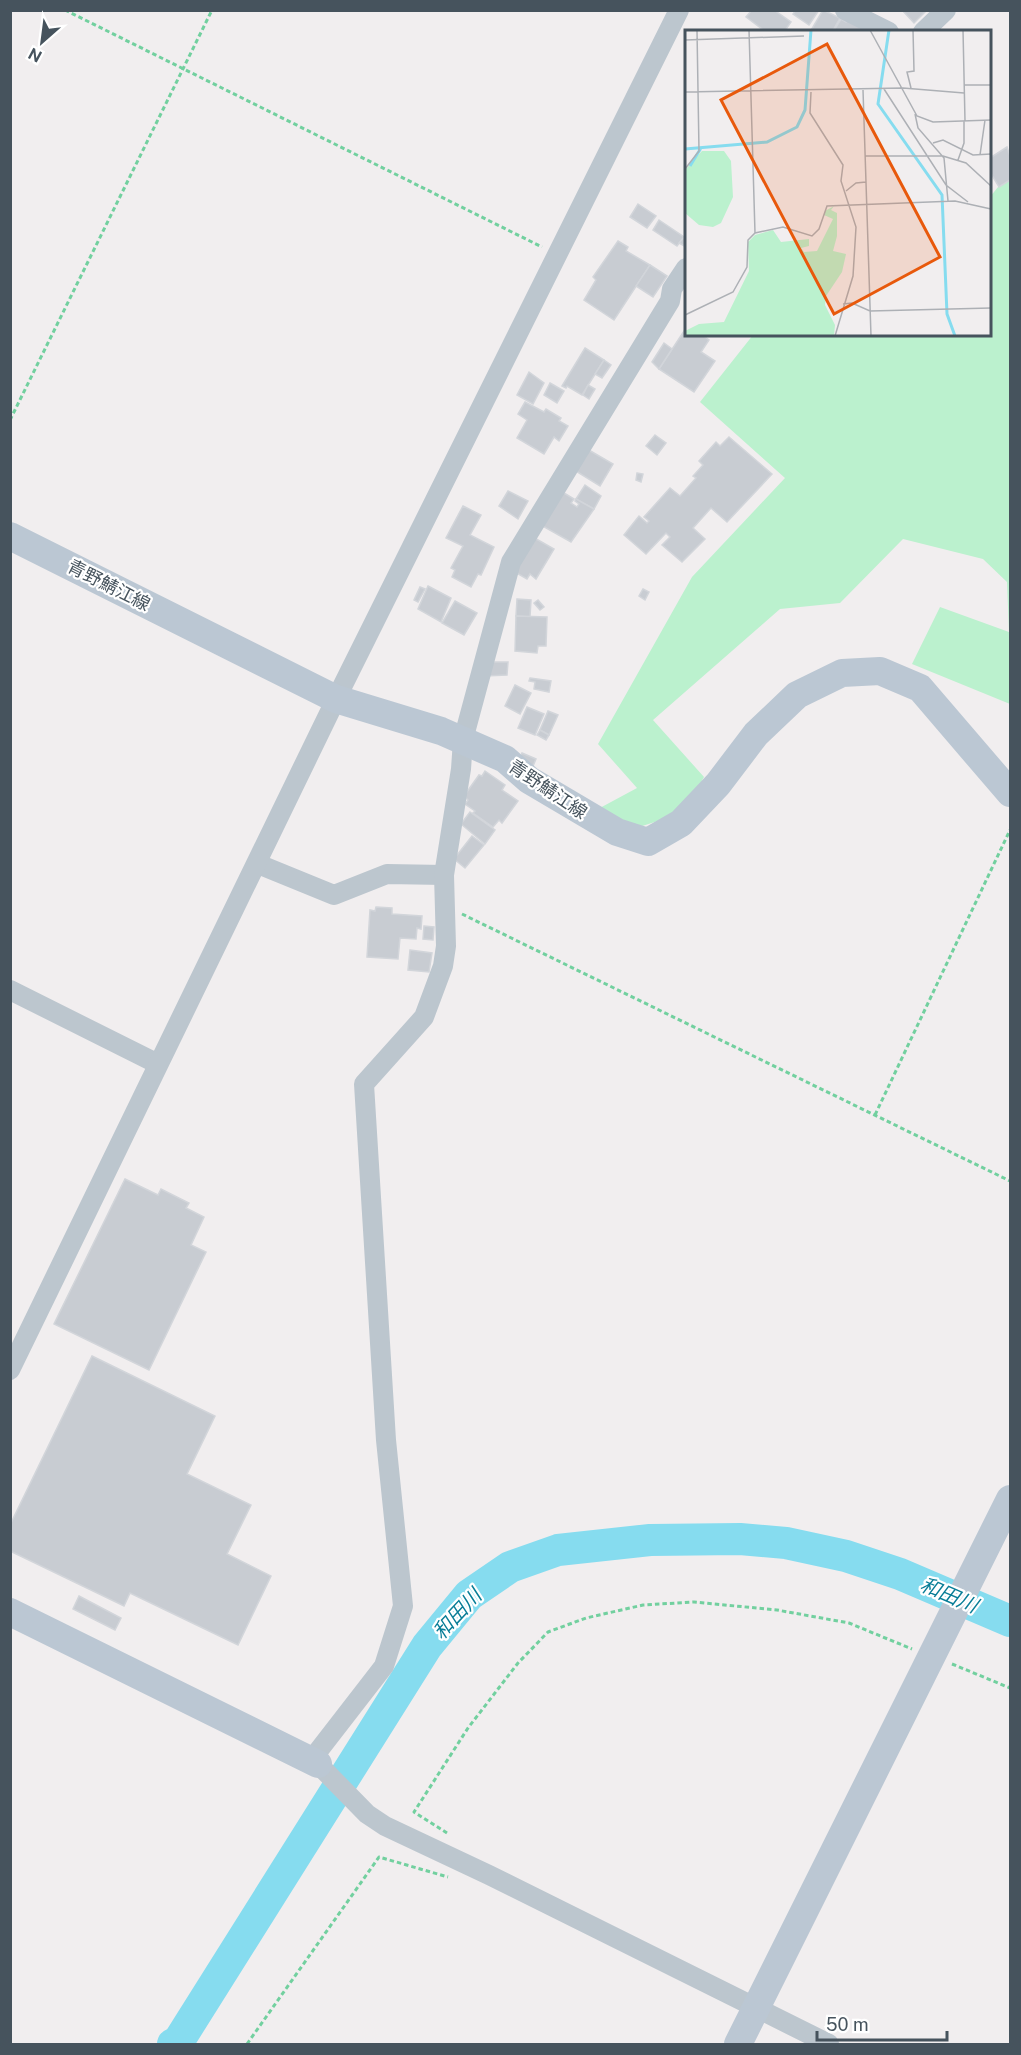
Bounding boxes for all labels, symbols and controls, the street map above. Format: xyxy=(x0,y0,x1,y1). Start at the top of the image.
north arrow xyxy=(12,12,72,72)
inset map xyxy=(685,30,991,336)
text: N xyxy=(25,43,45,66)
street label: 青野鯖江線 xyxy=(64,555,154,615)
street label: 青野鯖江線 xyxy=(505,755,591,823)
water label: 和田川 xyxy=(917,1572,983,1619)
water label: 和田川 xyxy=(428,1582,488,1644)
scale bar xyxy=(817,2004,948,2042)
text: 50 m xyxy=(826,2014,869,2035)

